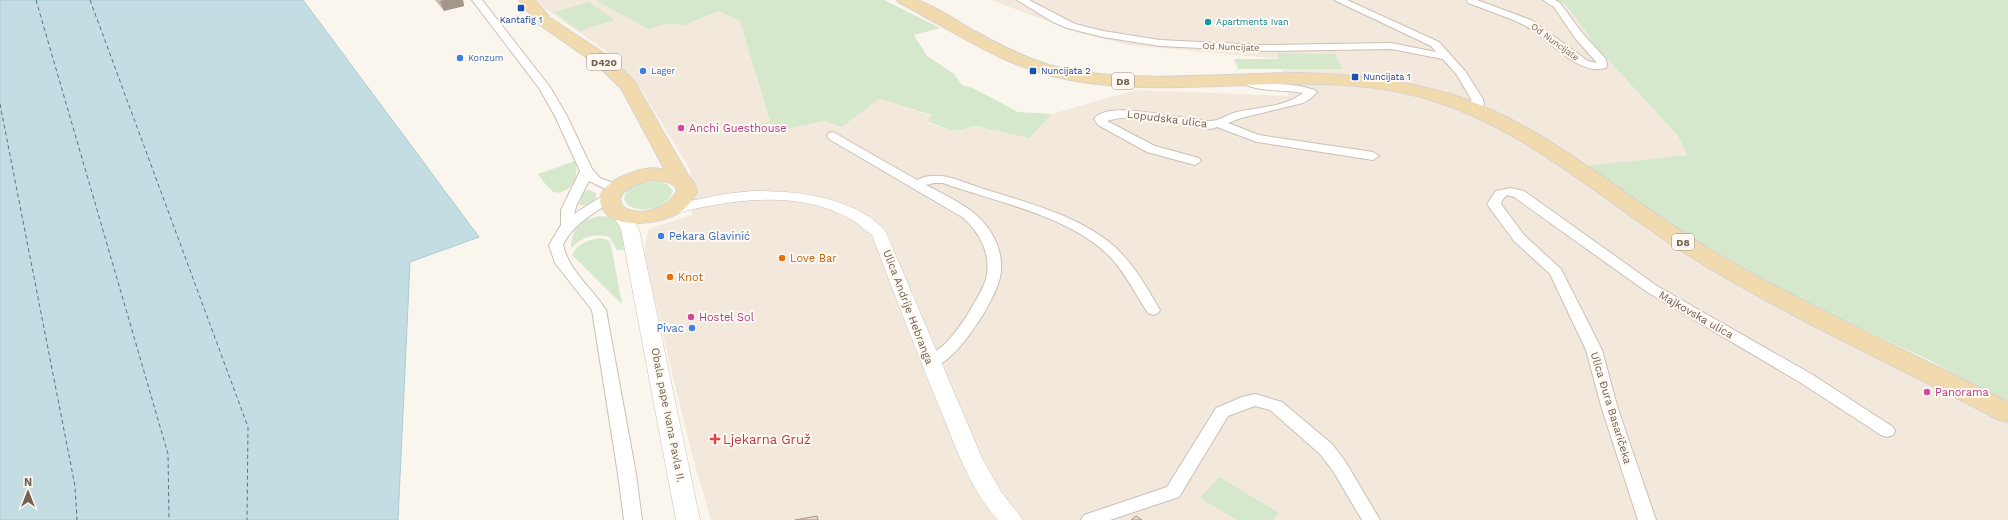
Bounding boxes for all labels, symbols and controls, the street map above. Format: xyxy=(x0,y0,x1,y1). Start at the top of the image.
marker: Kantafig 1 xyxy=(516,3,526,13)
place label: Kantafig 1 xyxy=(500,15,542,25)
marker: Apartments Ivan xyxy=(1203,17,1213,27)
place label: Apartments Ivan xyxy=(1216,17,1289,27)
street label: Od Nuncijate xyxy=(1529,21,1581,63)
street label: Od Nuncijate xyxy=(1202,41,1260,53)
marker: Konzum xyxy=(455,53,465,63)
place label: Konzum xyxy=(468,53,503,63)
road number: D420 xyxy=(587,54,621,70)
marker: Lager xyxy=(638,66,648,76)
place label: Lager xyxy=(651,66,675,76)
marker: Nuncijata 2 xyxy=(1028,66,1038,76)
place label: Nuncijata 2 xyxy=(1041,66,1090,76)
marker: Nuncijata 1 xyxy=(1350,72,1360,82)
place label: Nuncijata 1 xyxy=(1363,72,1410,82)
road number: D8 xyxy=(1112,73,1134,89)
street label: Lopudska ulica xyxy=(1126,108,1208,130)
place label: Anchi Guesthouse xyxy=(689,122,787,135)
marker: Anchi Guesthouse xyxy=(676,123,686,133)
place label: Pekara Glavinić xyxy=(669,230,750,243)
marker: Pekara Glavinić xyxy=(656,231,666,241)
road number: D8 xyxy=(1672,234,1694,250)
street label: Ulica Andrije Hebranga xyxy=(880,248,936,366)
place label: Love Bar xyxy=(790,252,837,265)
marker: Love Bar xyxy=(777,253,787,263)
place label: Knot xyxy=(678,271,704,284)
marker: Knot xyxy=(665,272,675,282)
street label: Majkovska ulica xyxy=(1656,288,1736,342)
place label: Hostel Sol xyxy=(699,311,755,324)
marker: Hostel Sol xyxy=(686,312,696,322)
place label: Pivac xyxy=(656,322,684,335)
marker: Pivac xyxy=(687,323,697,333)
street label: Obala pape Ivana Pavla II. xyxy=(649,346,687,484)
street label: Ulica Đura Basaričeka xyxy=(1588,350,1634,466)
place label: Panorama xyxy=(1935,386,1989,399)
marker: Panorama xyxy=(1922,387,1932,397)
place label: Ljekarna Gruž xyxy=(723,432,811,447)
marker: Ljekarna Gruž xyxy=(710,434,720,444)
north arrow xyxy=(8,472,48,512)
text: N xyxy=(24,476,32,489)

